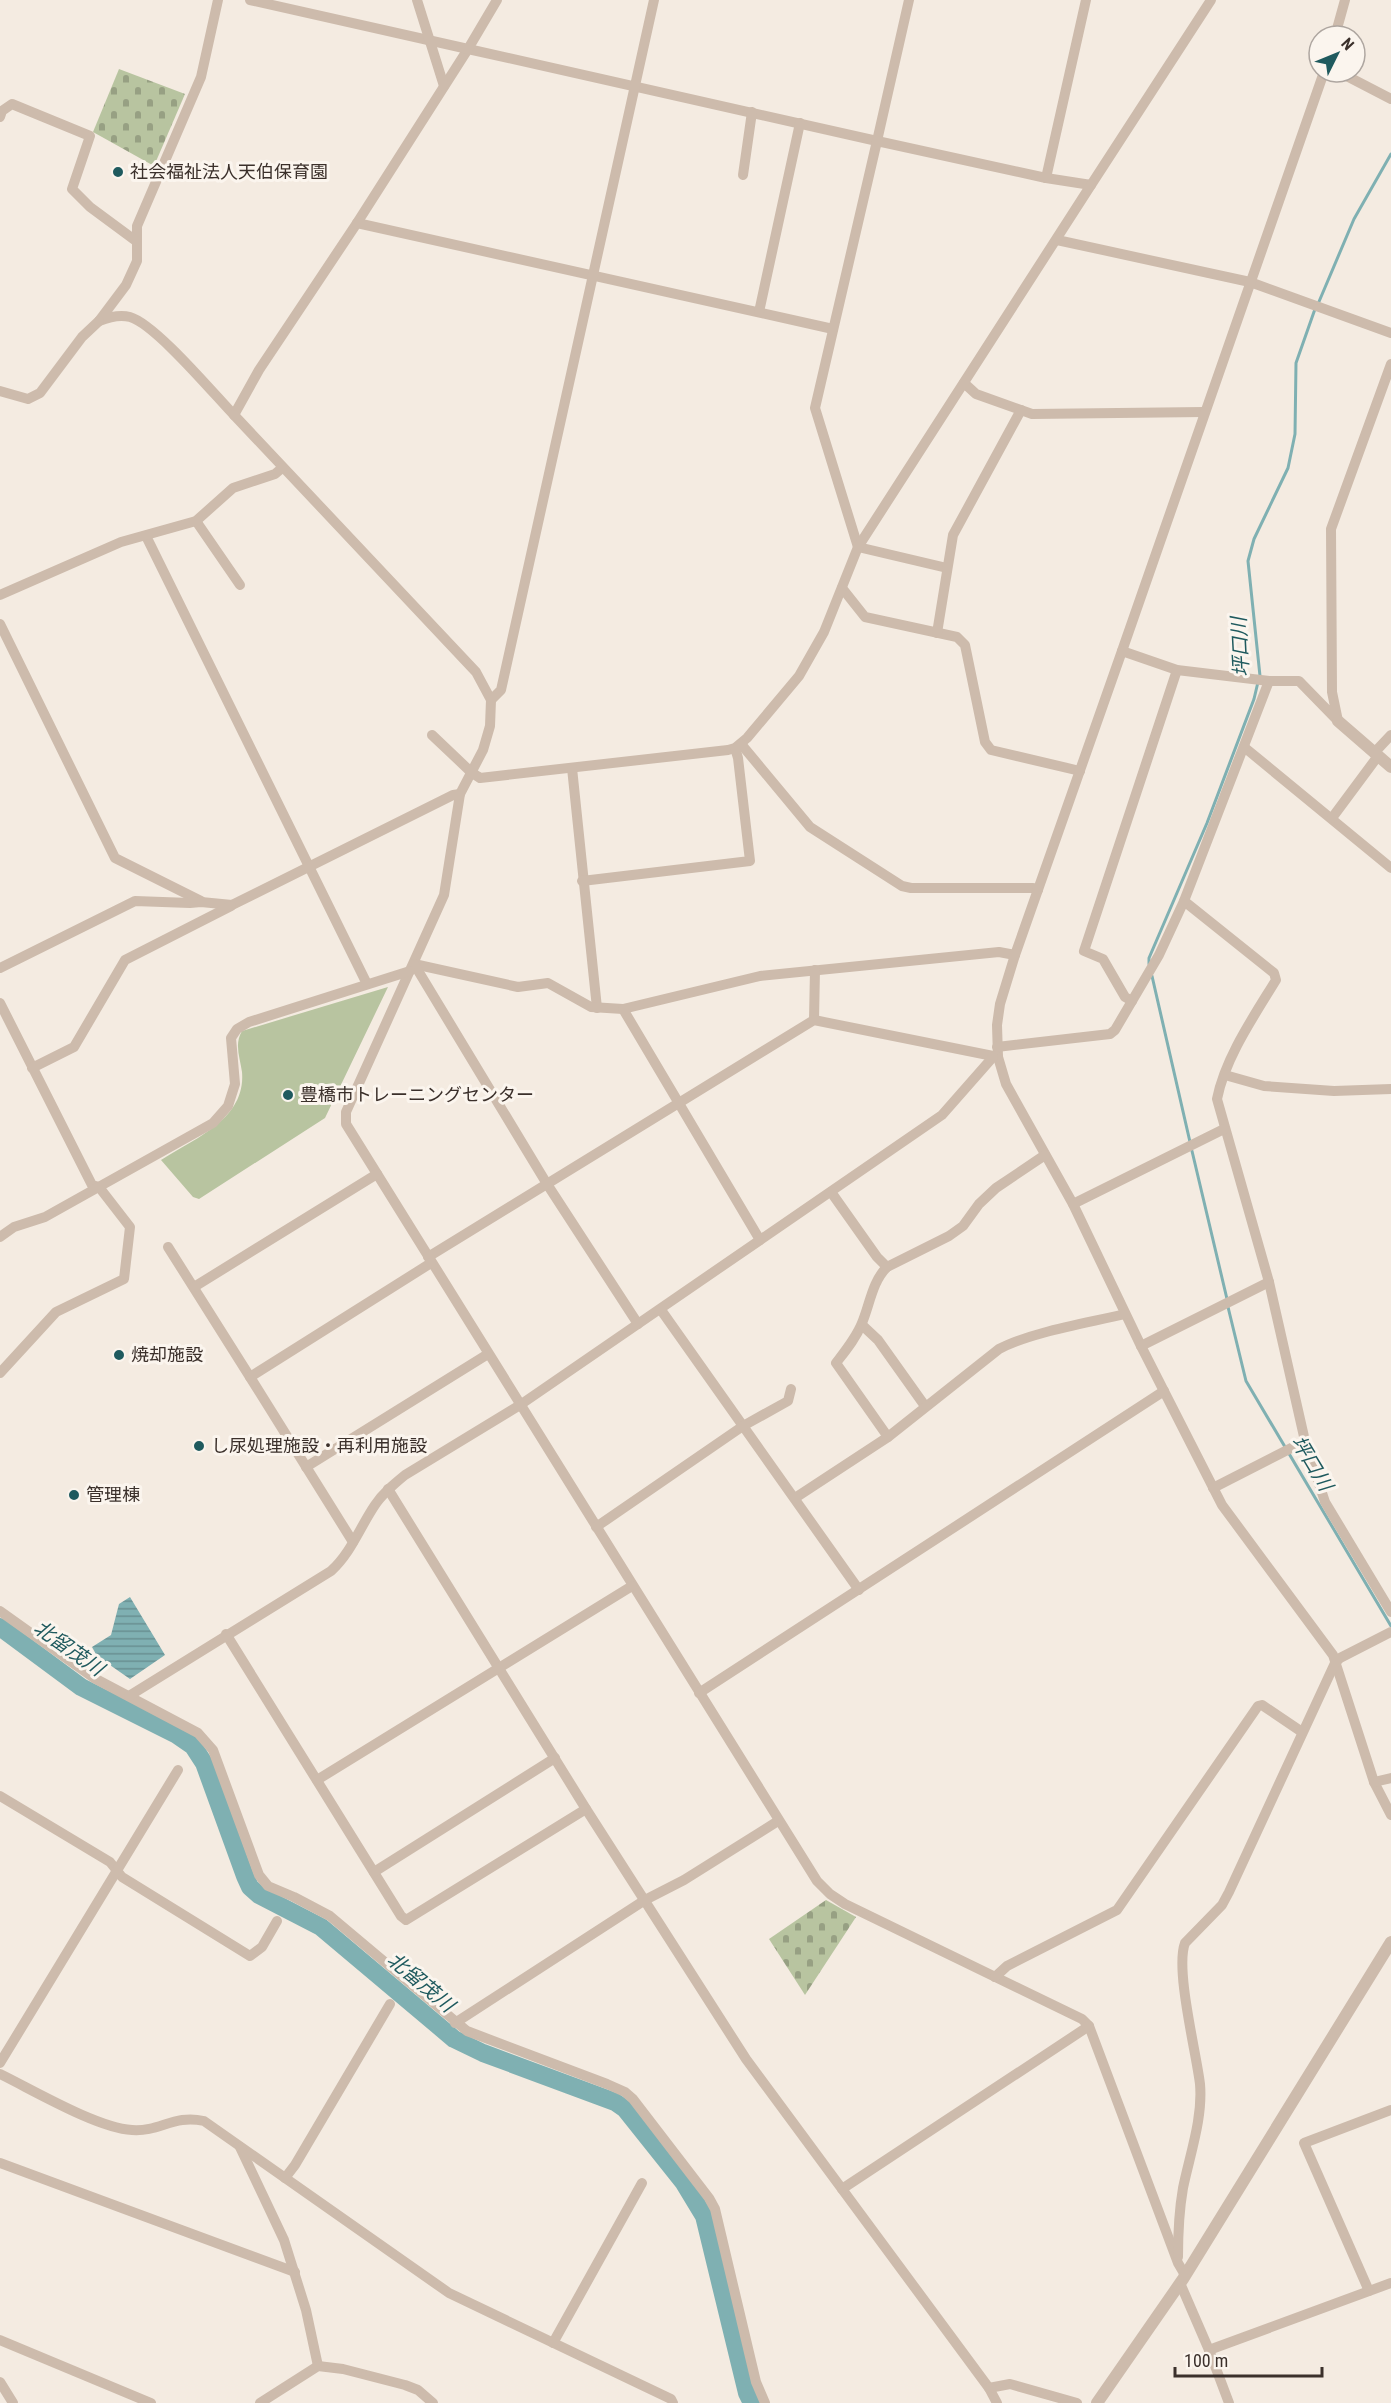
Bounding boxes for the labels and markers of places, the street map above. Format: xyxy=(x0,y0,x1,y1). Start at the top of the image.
place label: 社会福祉法人天伯保育園 xyxy=(130,161,328,182)
marker: 社会福祉法人天伯保育園 xyxy=(111,165,125,179)
place label: 豊橋市トレーニングセンター xyxy=(300,1084,534,1105)
marker: 豊橋市トレーニングセンター xyxy=(281,1088,295,1102)
place label: 焼却施設 xyxy=(131,1344,203,1365)
marker: 焼却施設 xyxy=(112,1348,126,1362)
place label: し尿処理施設・再利用施設 xyxy=(211,1435,427,1456)
marker: し尿処理施設・再利用施設 xyxy=(192,1439,206,1453)
place label: 管理棟 xyxy=(86,1484,140,1505)
marker: 管理棟 xyxy=(67,1488,81,1502)

